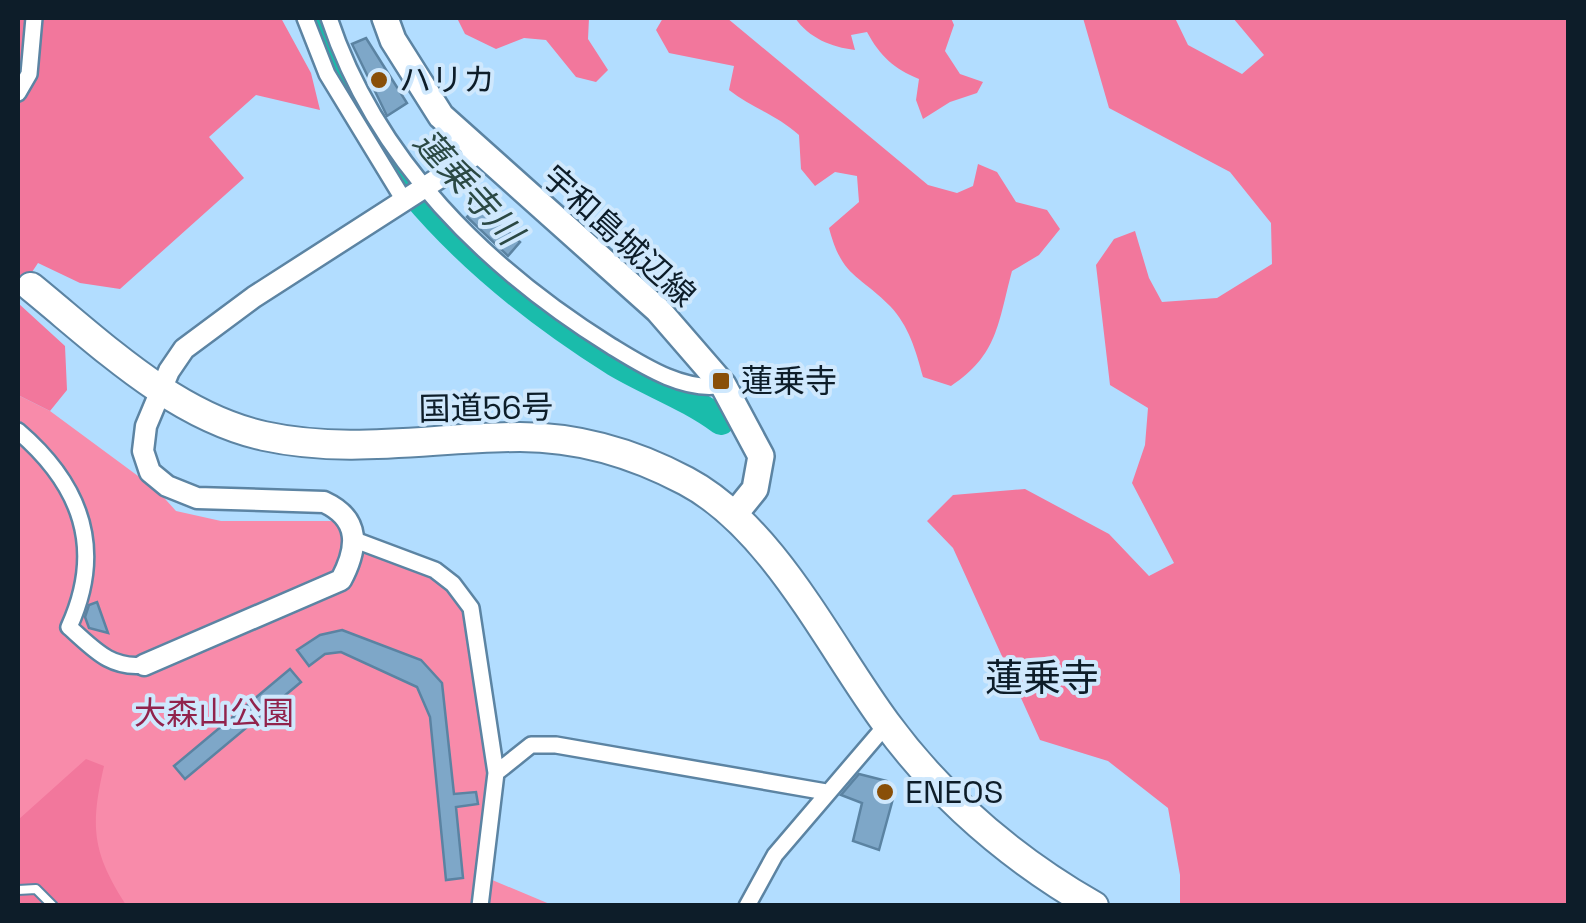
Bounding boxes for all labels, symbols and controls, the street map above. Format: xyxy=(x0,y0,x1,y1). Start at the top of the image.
place label: ハリカ xyxy=(399,60,495,100)
marker: ハリカ xyxy=(368,69,390,91)
water label: 蓮乗寺川 xyxy=(405,120,534,257)
street label: 宇和島城辺線 xyxy=(534,157,704,315)
place label: 蓮乗寺 xyxy=(741,361,837,401)
marker: 蓮乗寺 xyxy=(710,370,732,392)
street label: 国道56号 xyxy=(418,387,554,429)
district label: 蓮乗寺 xyxy=(985,654,1099,702)
park label: 大森山公園 xyxy=(134,693,294,733)
place label: ENEOS xyxy=(905,772,1003,812)
marker: ENEOS xyxy=(874,781,896,803)

